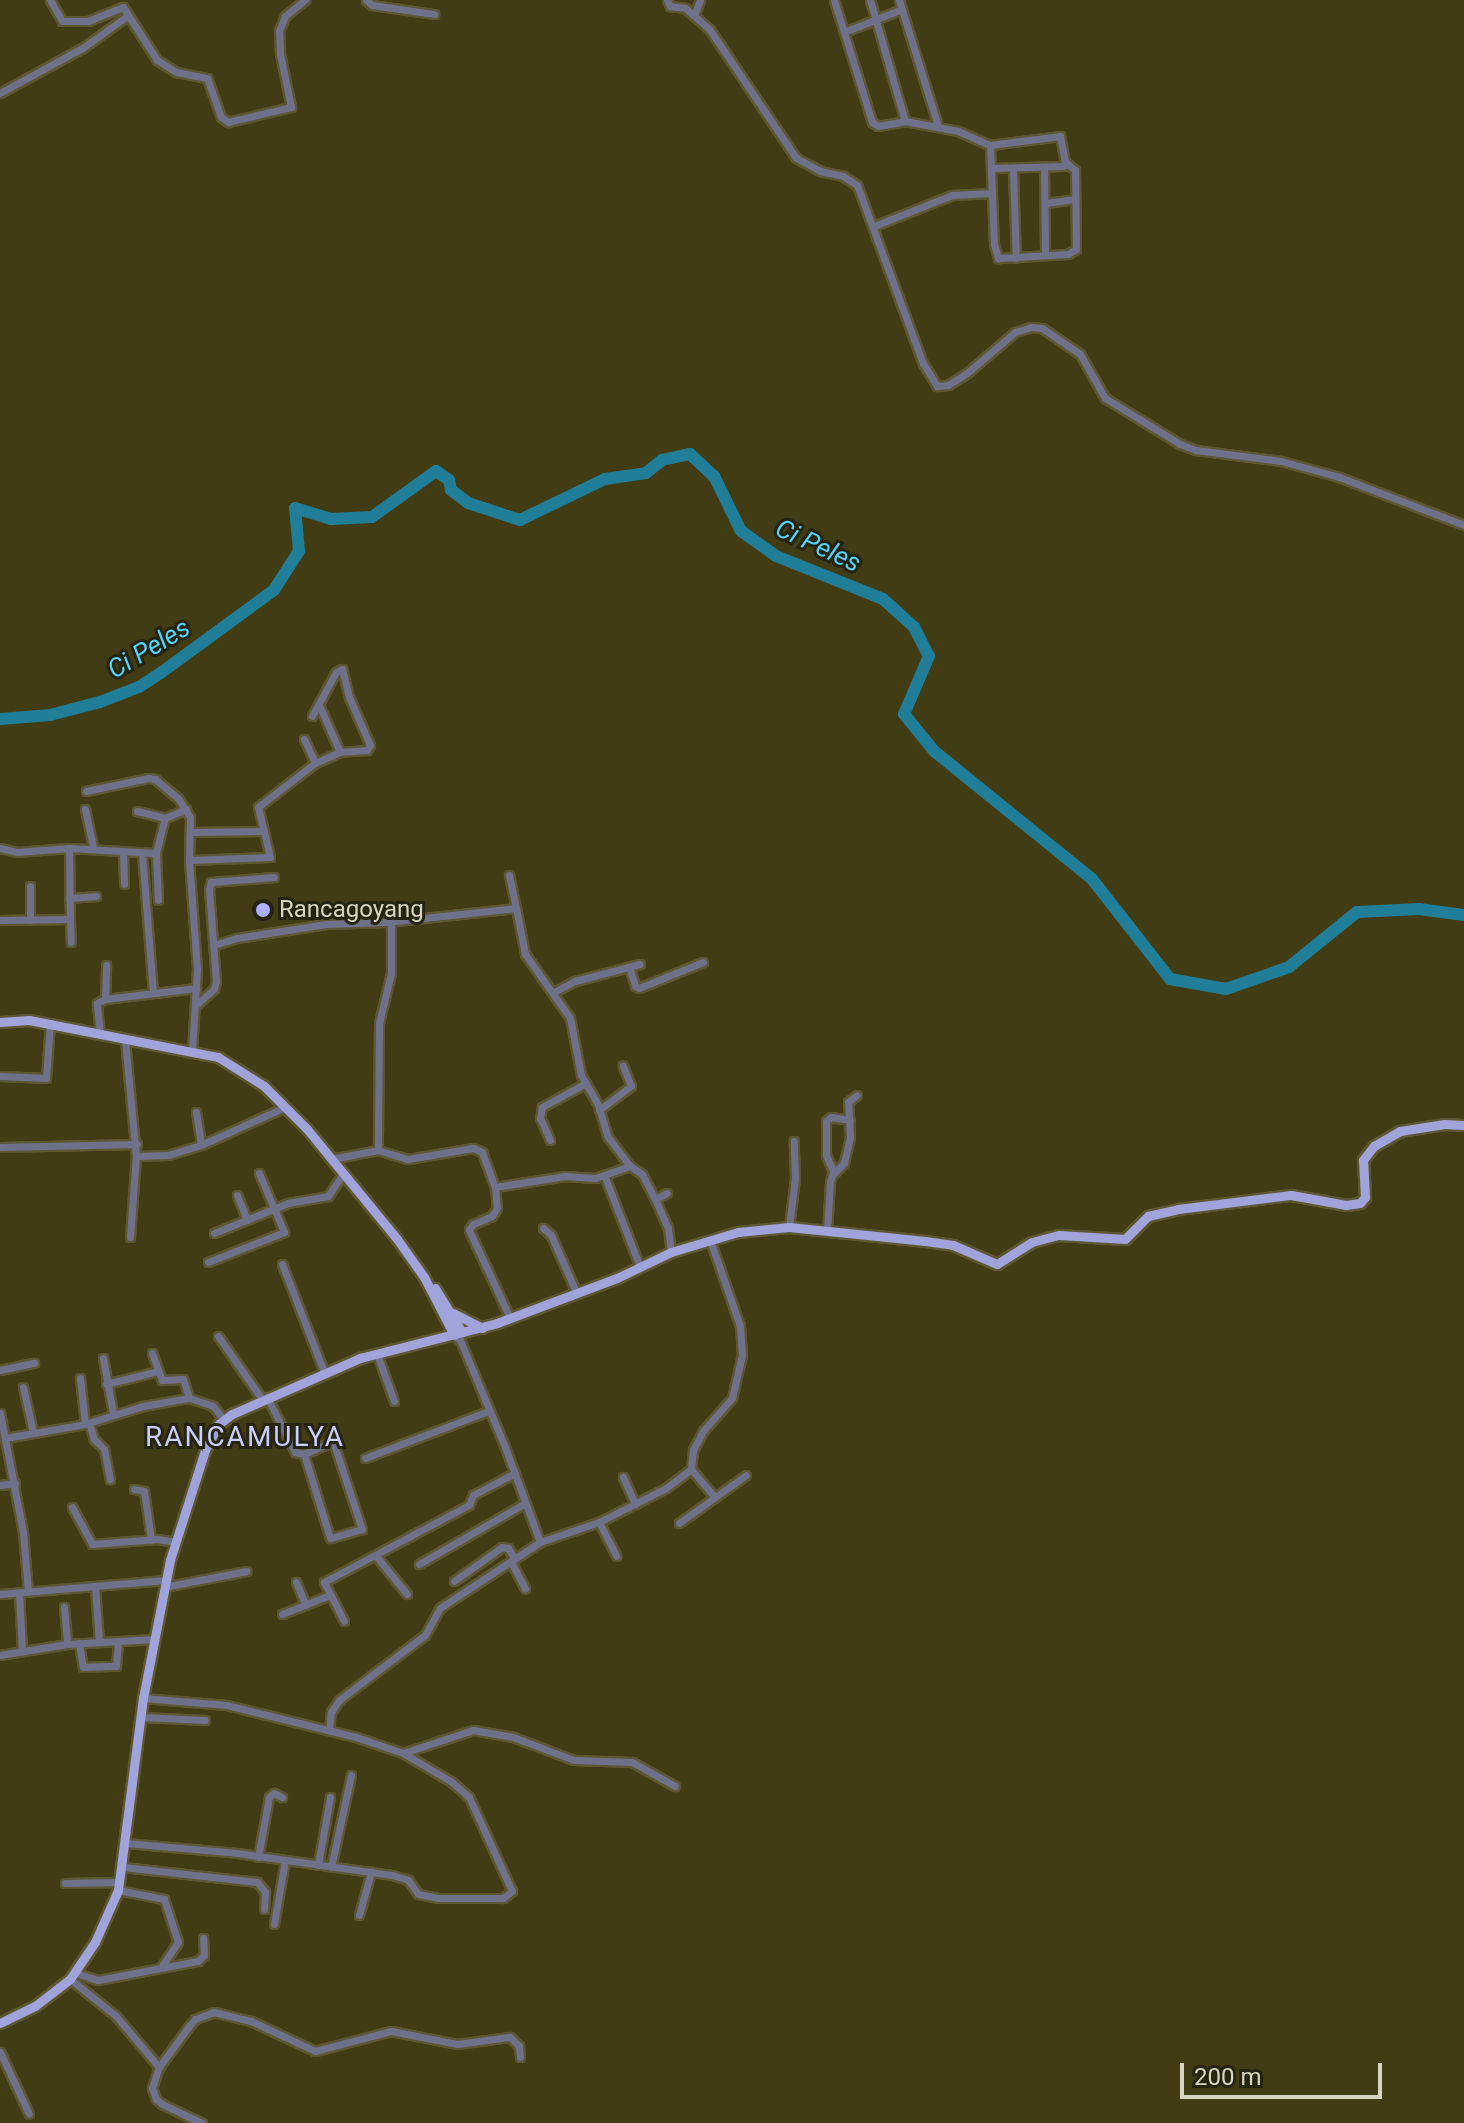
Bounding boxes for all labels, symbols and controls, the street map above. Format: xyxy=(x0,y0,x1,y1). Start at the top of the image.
water label: Ci Peles xyxy=(770,513,866,579)
water label: Ci Peles xyxy=(102,612,196,686)
place label: Rancagoyang xyxy=(279,896,424,924)
marker: Rancagoyang xyxy=(254,901,272,919)
district label: RANCAMULYA xyxy=(145,1420,345,1454)
scale bar xyxy=(1184,2047,1386,2097)
text: 200 m xyxy=(1194,2063,1261,2091)

